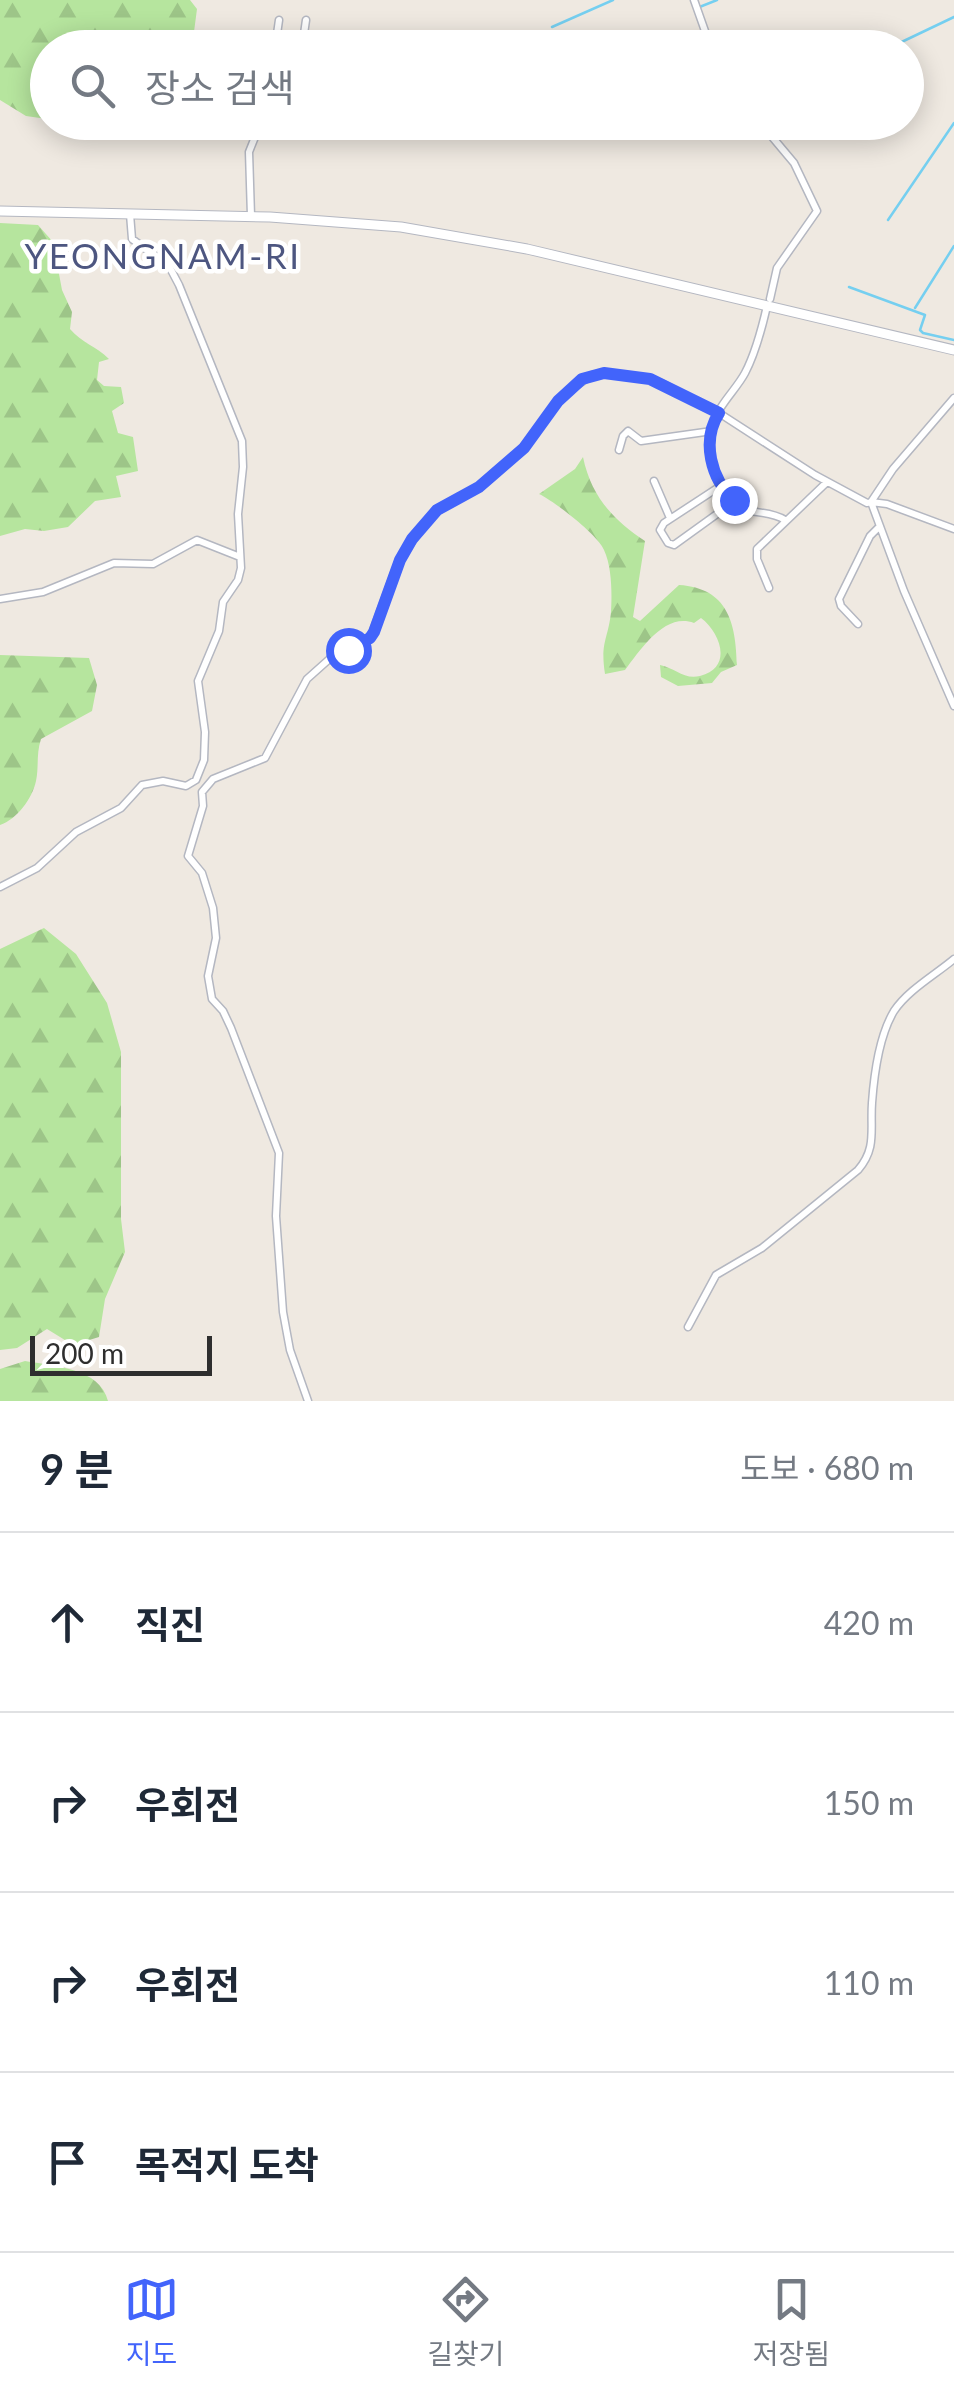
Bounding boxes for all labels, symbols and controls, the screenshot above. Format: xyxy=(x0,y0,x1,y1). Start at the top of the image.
search box xyxy=(30,30,924,140)
icon: search xyxy=(65,58,120,113)
text: 장소 검색 xyxy=(145,64,295,110)
district label: YEONGNAM-RI xyxy=(25,234,301,276)
route end xyxy=(712,478,758,524)
route start xyxy=(326,628,372,674)
scale bar xyxy=(30,1331,212,1376)
text: 200 m xyxy=(45,1336,124,1370)
text: 9 분 xyxy=(40,1444,113,1494)
text: 도보 · 680 m xyxy=(740,1448,914,1487)
icon: ahead xyxy=(40,1595,95,1650)
text: 직진 xyxy=(135,1601,205,1647)
text: 420 m xyxy=(824,1603,914,1642)
icon: right xyxy=(40,1775,95,1830)
text: 우회전 xyxy=(135,1781,240,1827)
text: 150 m xyxy=(824,1783,914,1822)
icon: right xyxy=(40,1955,95,2010)
text: 우회전 xyxy=(135,1961,240,2007)
text: 110 m xyxy=(824,1963,914,2002)
icon: arrive xyxy=(40,2135,95,2190)
text: 목적지 도착 xyxy=(135,2141,319,2187)
tab: 지도 xyxy=(124,2272,179,2372)
tab: 길찾기 xyxy=(427,2272,504,2372)
tab: 저장됨 xyxy=(753,2272,830,2372)

